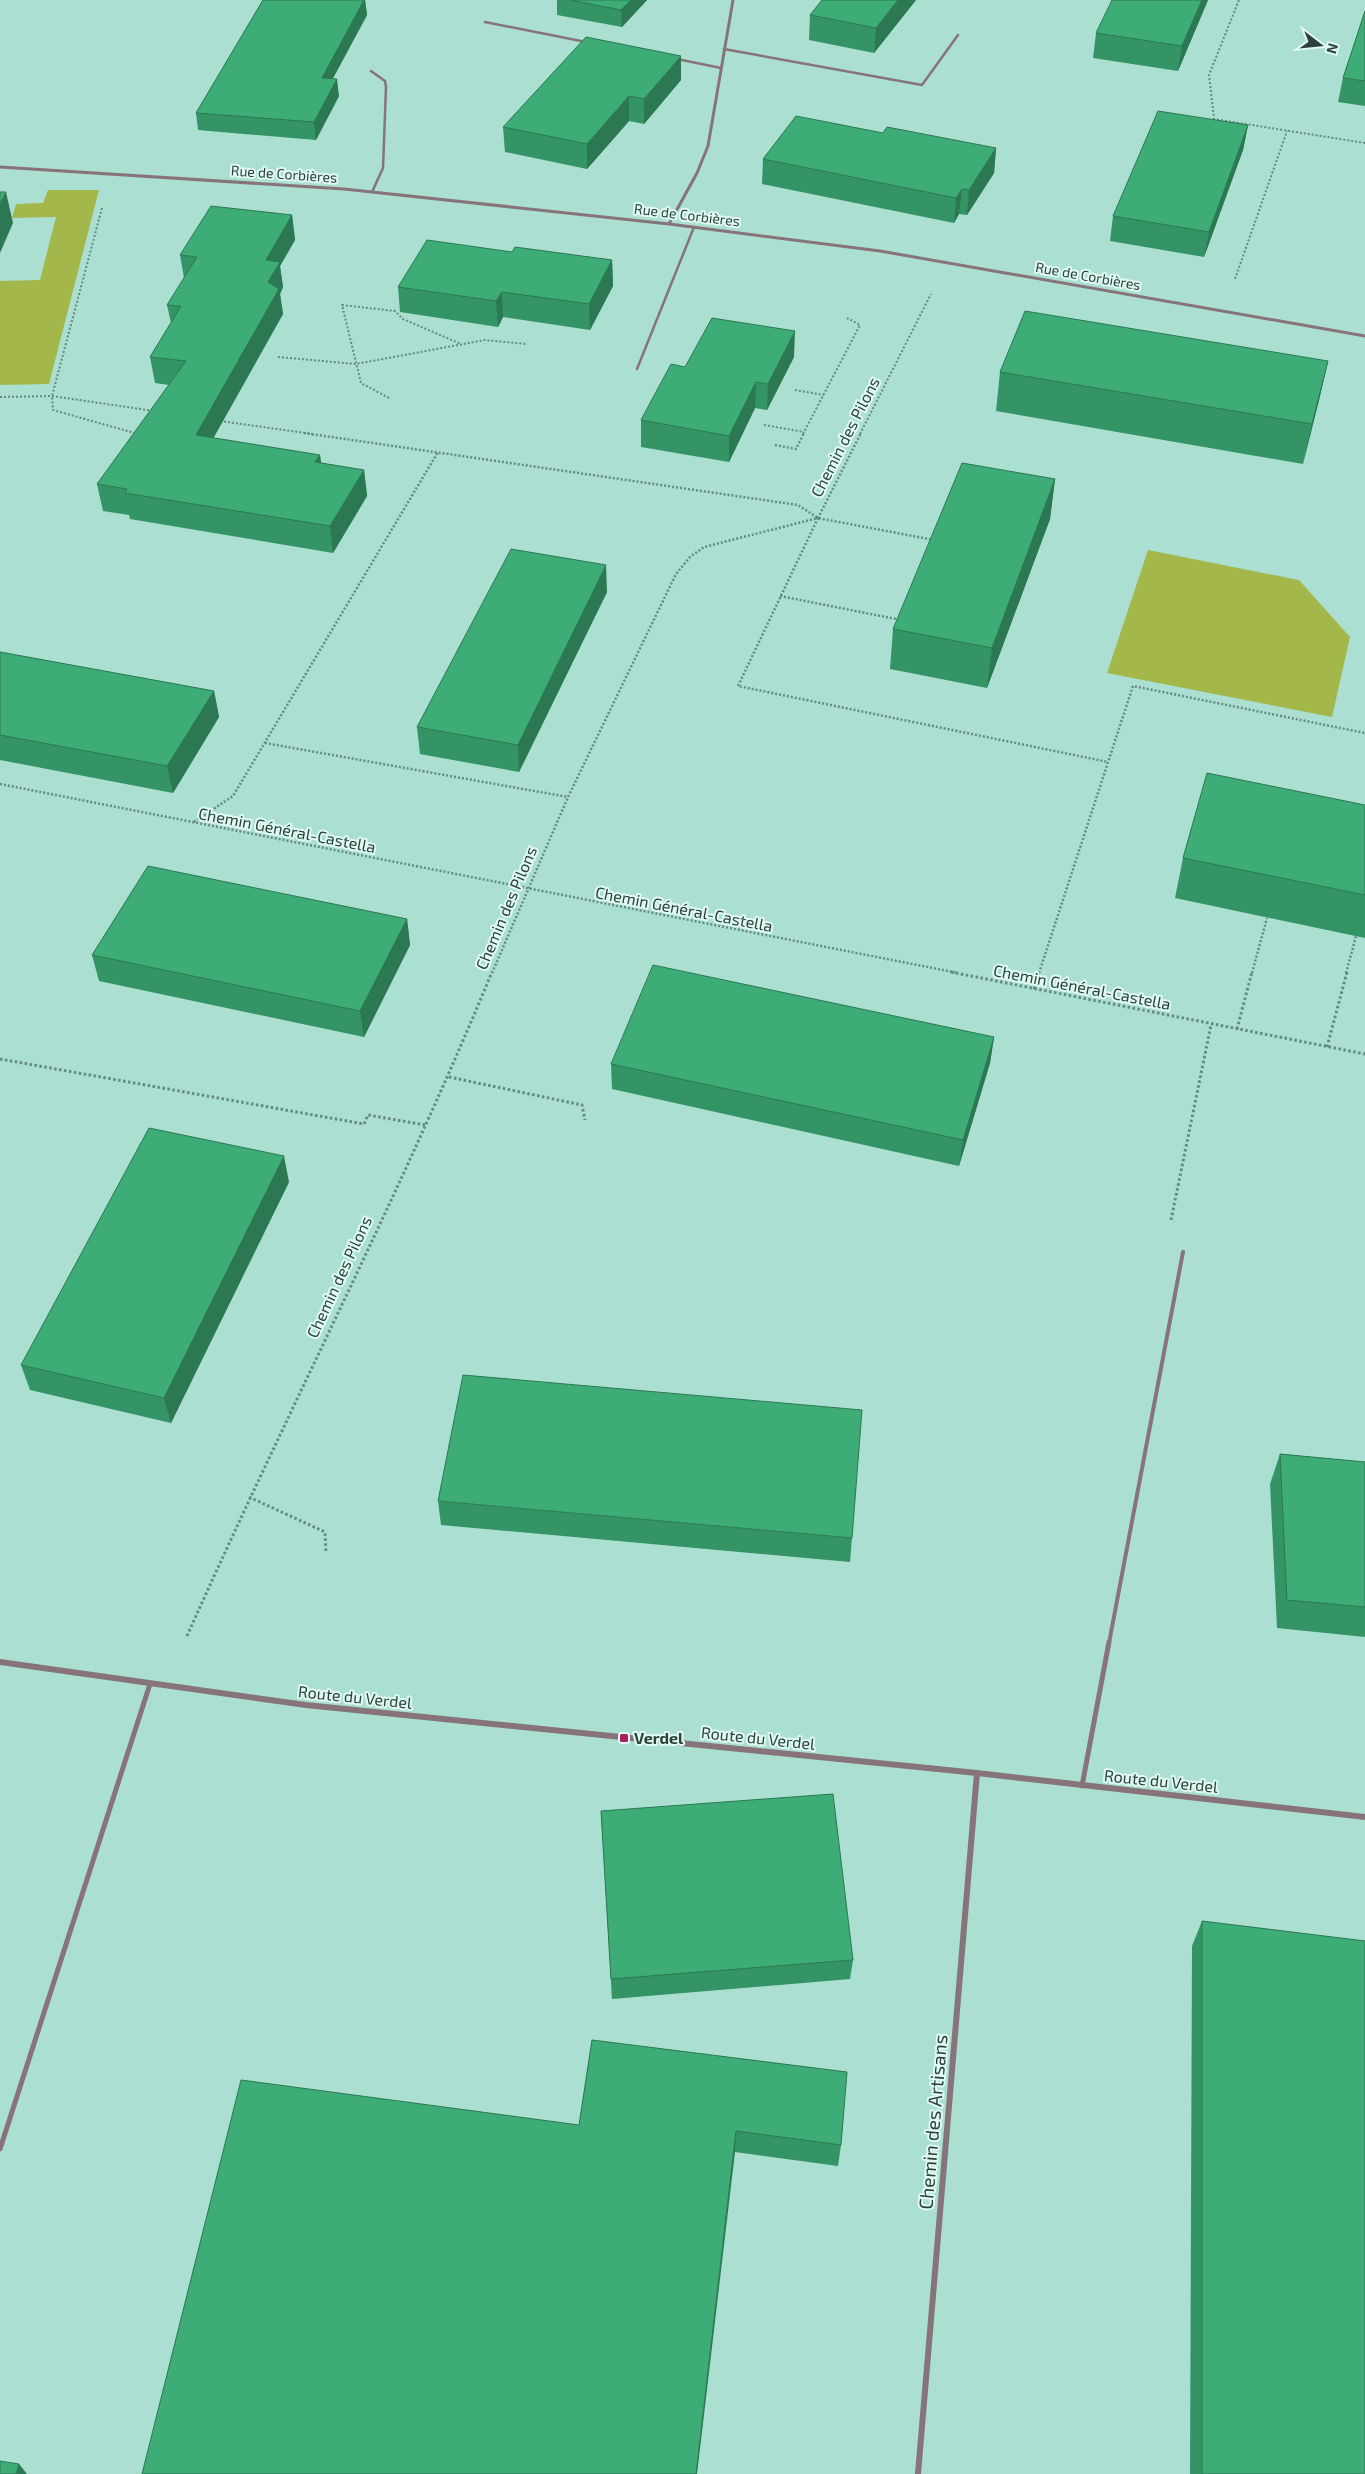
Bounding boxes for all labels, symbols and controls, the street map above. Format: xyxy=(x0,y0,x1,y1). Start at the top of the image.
north arrow xyxy=(1295,20,1345,70)
text: N xyxy=(1323,42,1343,56)
street label: Rue de Corbières xyxy=(230,161,338,186)
street label: Rue de Corbières xyxy=(633,200,741,229)
street label: Rue de Corbières xyxy=(1034,258,1142,293)
street label: Chemin des Pilons xyxy=(806,374,883,500)
street label: Chemin Général-Castella xyxy=(197,803,377,856)
street label: Chemin des Pilons xyxy=(471,843,540,972)
street label: Chemin Général-Castella xyxy=(594,882,774,935)
street label: Chemin Général-Castella xyxy=(992,960,1172,1013)
street label: Chemin des Pilons xyxy=(302,1213,375,1341)
street label: Route du Verdel xyxy=(297,1681,413,1712)
street label: Route du Verdel xyxy=(700,1722,816,1753)
place label: Verdel xyxy=(634,1728,684,1747)
marker: Verdel xyxy=(618,1732,630,1744)
street label: Route du Verdel xyxy=(1103,1765,1219,1796)
street label: Chemin des Artisans xyxy=(913,2034,952,2210)

